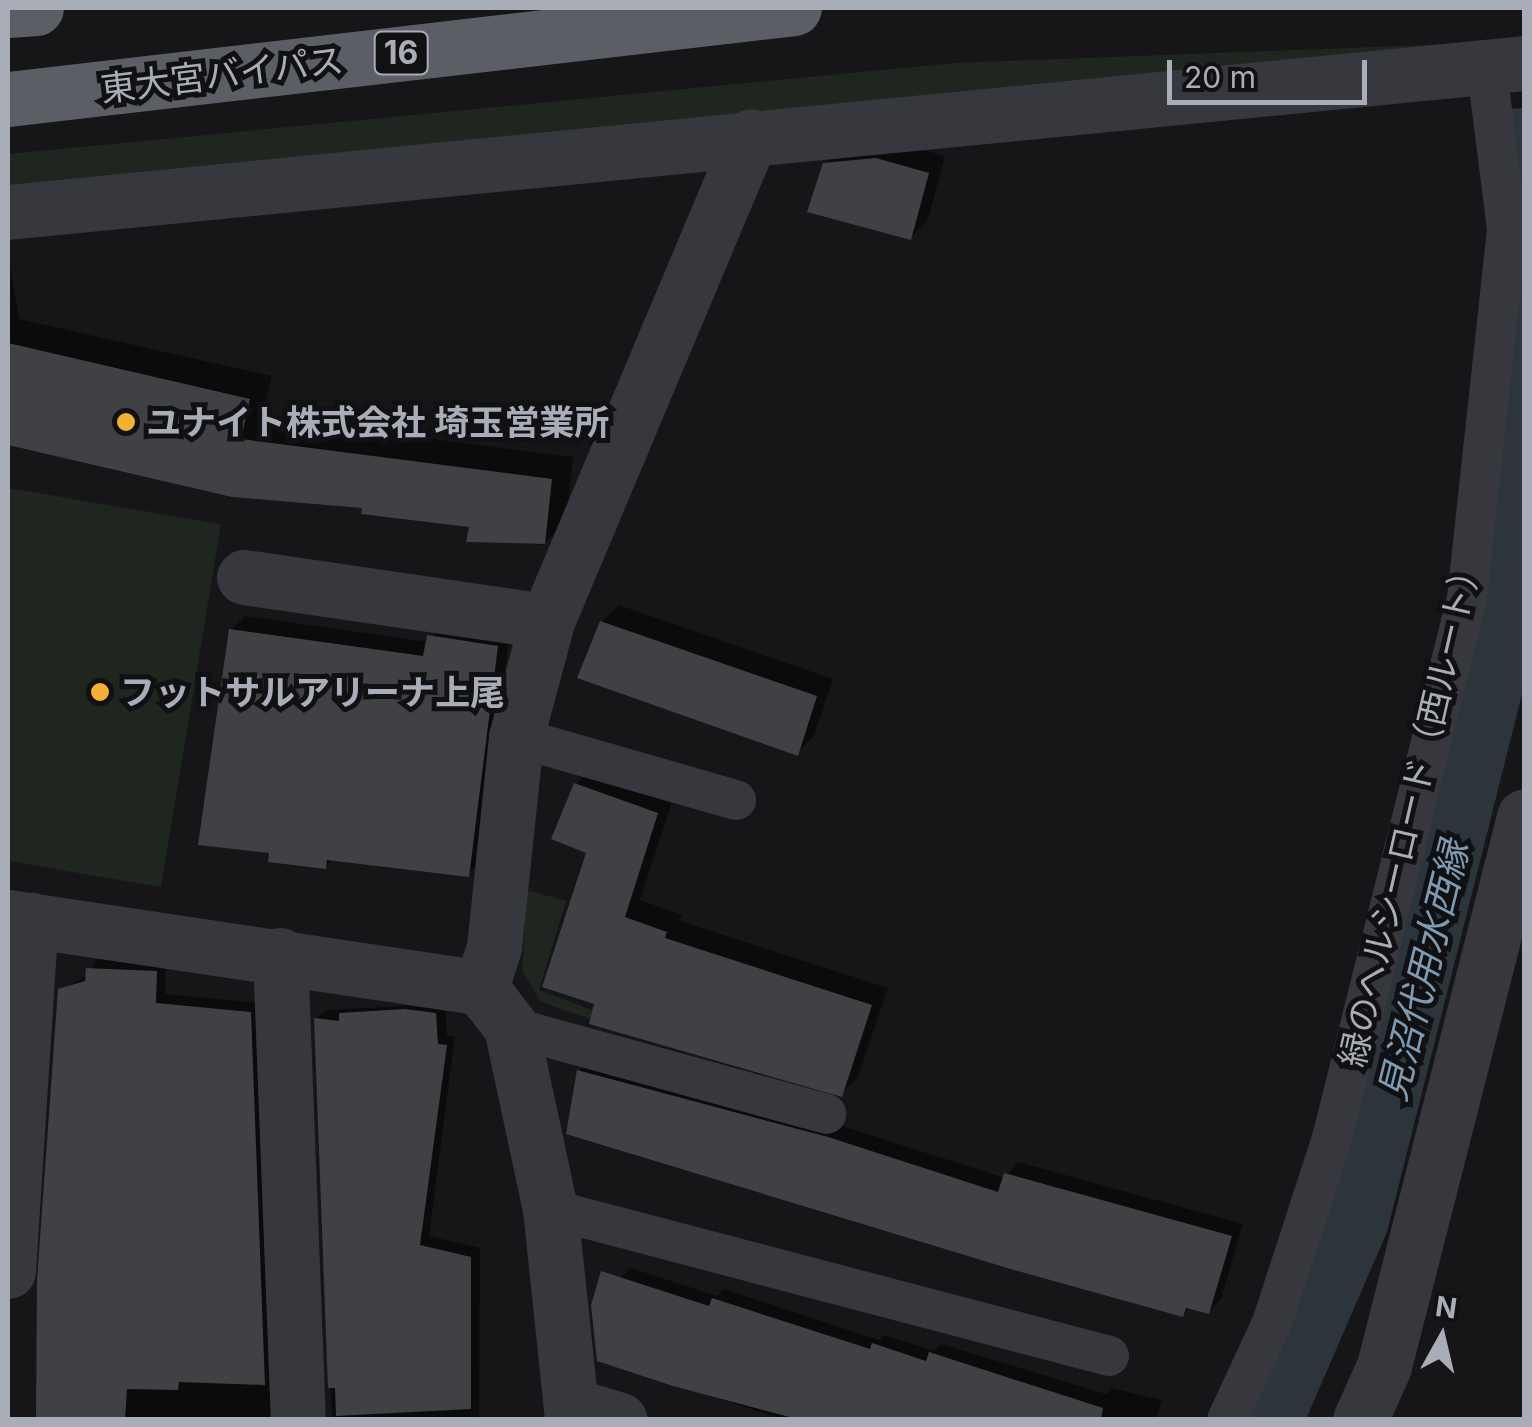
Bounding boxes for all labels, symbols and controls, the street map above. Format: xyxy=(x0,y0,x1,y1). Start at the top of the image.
road number: 16 xyxy=(374,26,428,80)
street label: 東大宮バイパス xyxy=(98,38,346,110)
scale bar xyxy=(1172,40,1372,102)
text: 20 m xyxy=(1184,59,1256,95)
place label: ユナイト株式会社 埼玉営業所 xyxy=(146,401,609,443)
marker: ユナイト株式会社 埼玉営業所 xyxy=(115,411,137,433)
street label: 緑のヘルシーロード（西ルート） xyxy=(1330,550,1490,1070)
place label: フットサルアリーナ上尾 xyxy=(120,671,505,713)
marker: フットサルアリーナ上尾 xyxy=(89,681,111,703)
water label: 見沼代用水西縁 xyxy=(1370,836,1478,1106)
north arrow xyxy=(1392,1287,1492,1387)
text: N xyxy=(1433,1289,1459,1326)

